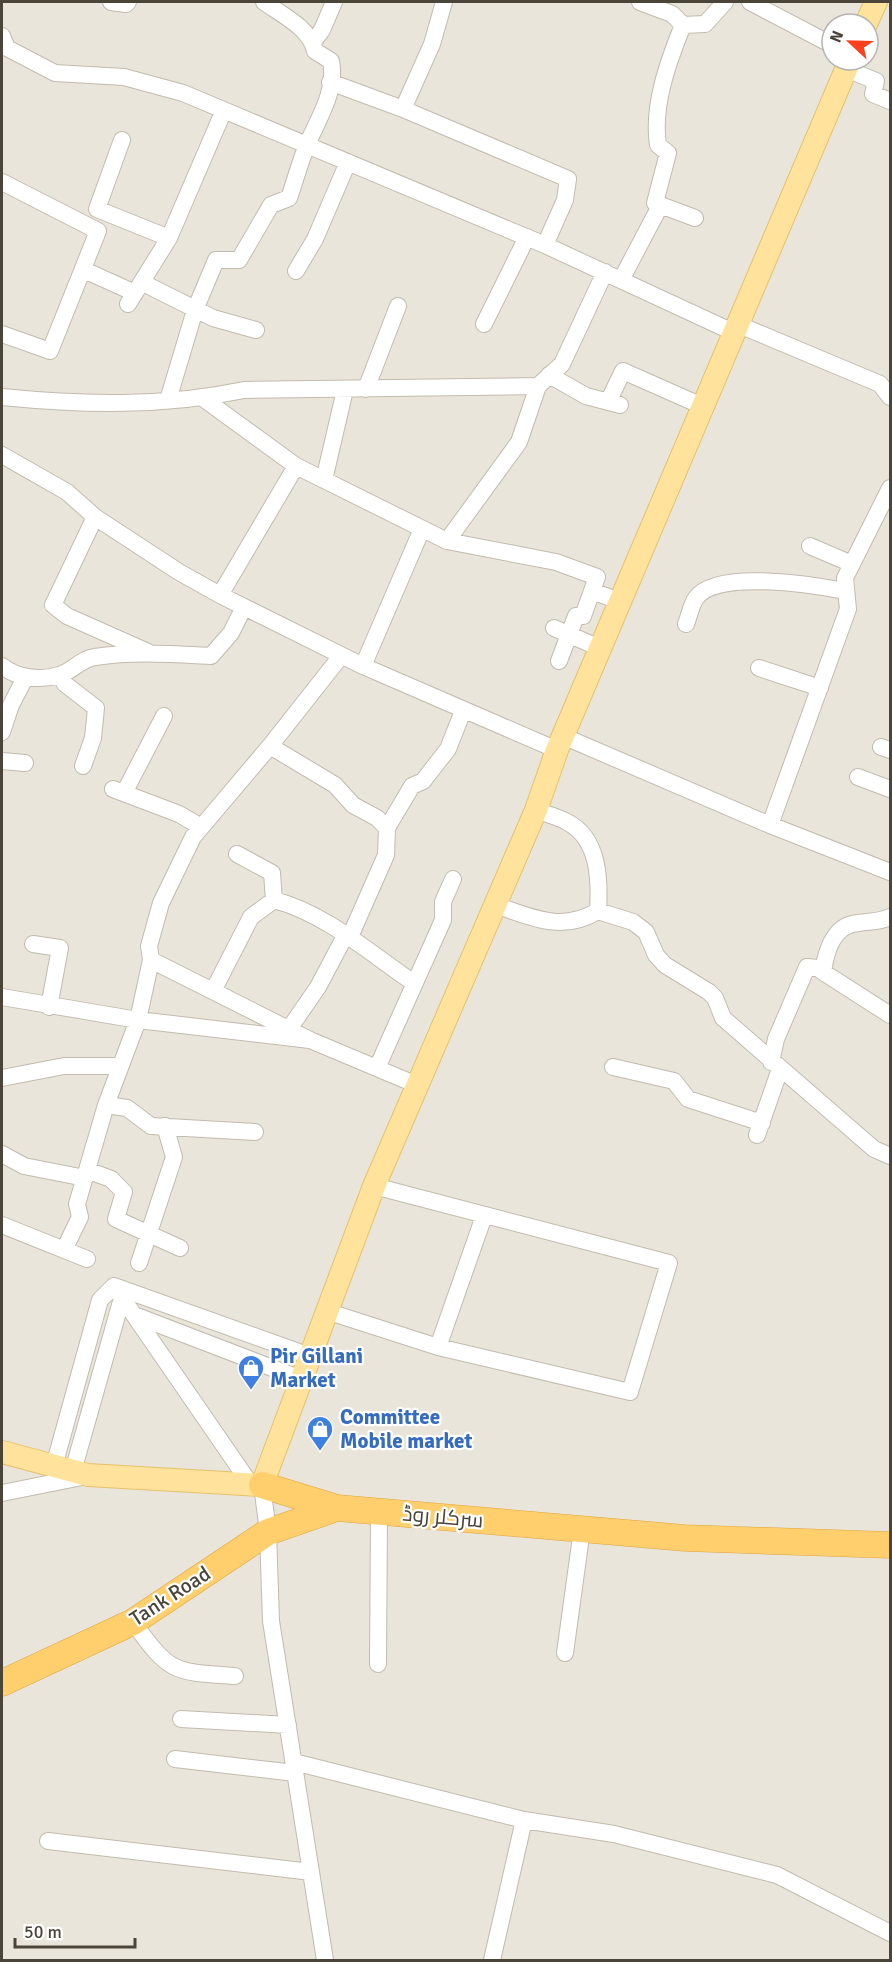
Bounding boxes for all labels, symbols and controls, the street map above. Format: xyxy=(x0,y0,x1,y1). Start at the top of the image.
north arrow xyxy=(820,12,880,72)
text: N xyxy=(826,28,848,46)
place label: Pir Gillani Market xyxy=(270,1343,363,1393)
shop icon: Pir Gillani Market xyxy=(236,1353,266,1391)
place label: Committee Mobile market xyxy=(340,1404,473,1454)
shop icon: Committee Mobile market xyxy=(305,1414,335,1452)
street label: سرکلر روڈ xyxy=(402,1501,484,1533)
street label: Tank Road xyxy=(125,1560,215,1632)
scale bar xyxy=(15,1911,135,1949)
text: 50 m xyxy=(24,1921,62,1943)

